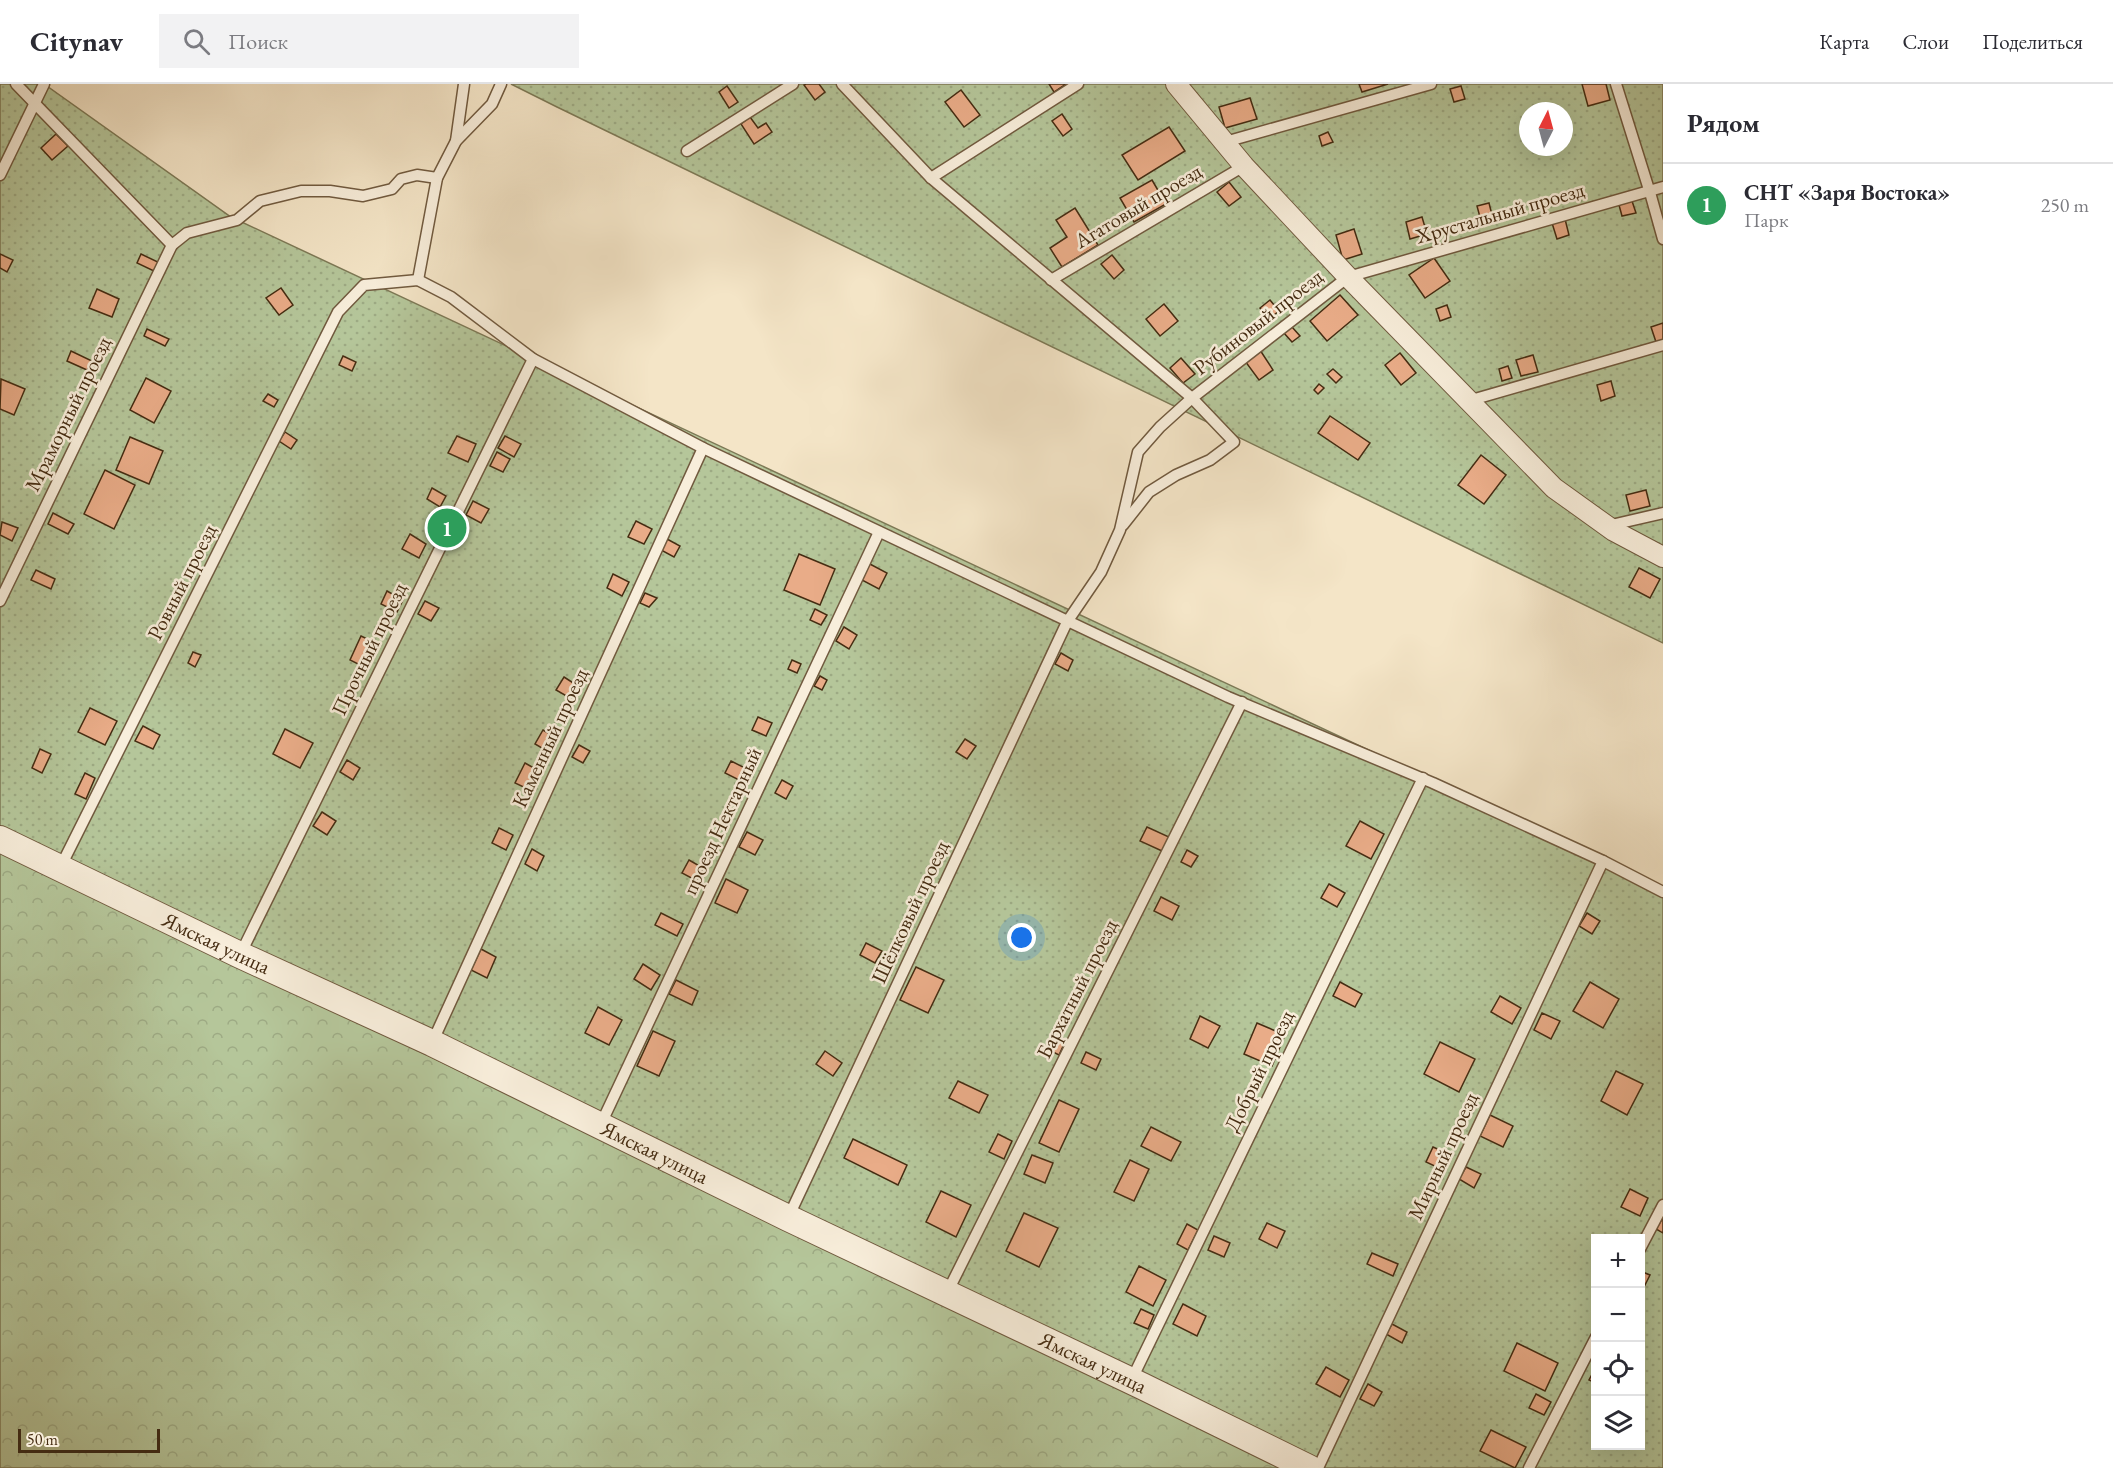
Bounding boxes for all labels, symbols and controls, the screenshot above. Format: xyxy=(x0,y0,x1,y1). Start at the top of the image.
search box xyxy=(159,14,579,68)
text: Citynav xyxy=(30,23,123,59)
icon: search xyxy=(180,25,213,58)
text: Поиск xyxy=(228,27,288,56)
text: Карта xyxy=(1819,28,1869,55)
text: Слои xyxy=(1902,28,1949,55)
text: Поделиться xyxy=(1982,28,2083,55)
north arrow xyxy=(1519,102,1573,156)
text: Рядом xyxy=(1687,106,1760,140)
street label: Агатовый проезд xyxy=(1068,157,1207,255)
street label: Хрустальный проезд xyxy=(1412,175,1588,250)
text: СНТ «Заря Востока» xyxy=(1744,178,1950,207)
text: 1 xyxy=(1701,192,1712,218)
text: 250 m xyxy=(2041,192,2089,218)
text: Парк xyxy=(1744,207,1788,233)
street label: Рубиновый проезд xyxy=(1187,262,1328,381)
street label: Мраморный проезд xyxy=(18,332,117,495)
pin: 1 xyxy=(428,506,466,550)
street label: Ровный проезд xyxy=(141,519,222,644)
street label: Прочный проезд xyxy=(325,578,413,720)
street label: Каменный проезд xyxy=(505,663,594,812)
street label: проезд Нектарный xyxy=(676,743,767,899)
street label: Шёлковый проезд xyxy=(865,836,955,987)
street label: Ямская улица xyxy=(157,905,275,980)
street label: Бархатный проезд xyxy=(1030,914,1123,1063)
your location xyxy=(1007,923,1036,952)
street label: Добрый проезд xyxy=(1218,1005,1300,1136)
street label: Мирный проезд xyxy=(1401,1087,1484,1224)
street label: Ямская улица xyxy=(596,1114,714,1190)
map controls xyxy=(1591,1234,1645,1450)
button: + xyxy=(1591,1234,1645,1288)
button: − xyxy=(1591,1288,1645,1342)
street label: Ямская улица xyxy=(1034,1325,1152,1400)
button: locate xyxy=(1591,1342,1645,1396)
button: layers xyxy=(1591,1396,1645,1450)
scale bar xyxy=(18,1426,160,1454)
text: 50 m xyxy=(27,1429,58,1450)

